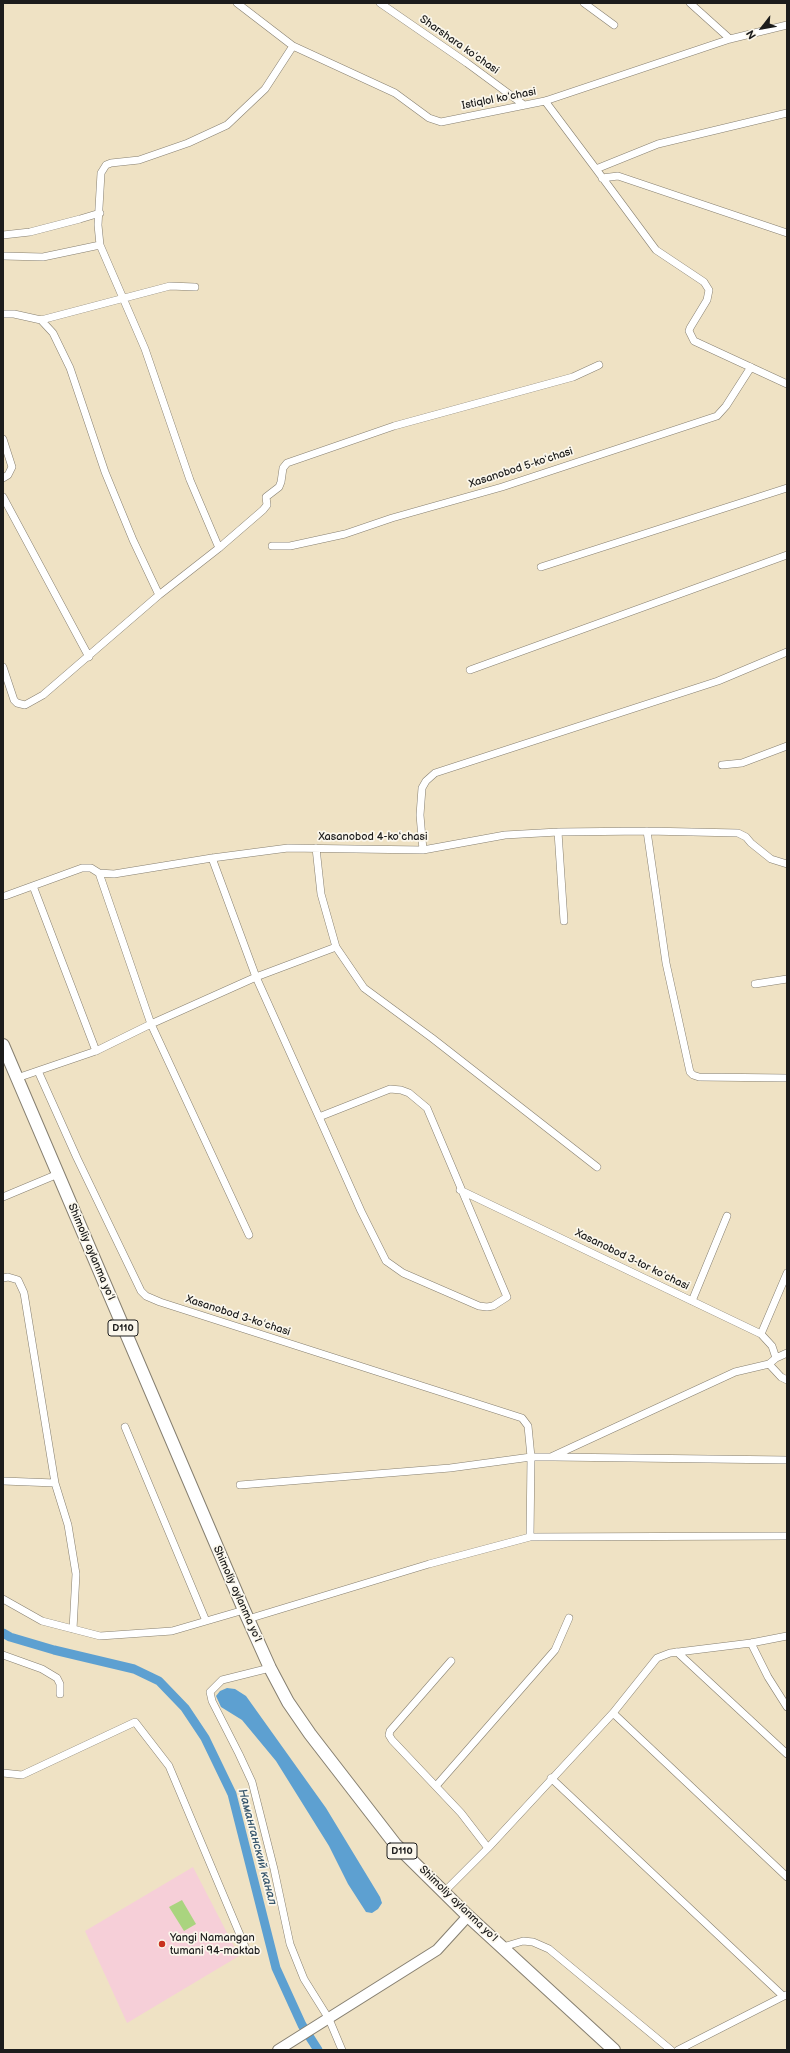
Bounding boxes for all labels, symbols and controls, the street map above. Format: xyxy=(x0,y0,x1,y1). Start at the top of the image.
north arrow xyxy=(742,8,782,48)
street label: Sharshara koʻchasi xyxy=(417,13,501,77)
text: N xyxy=(744,28,759,41)
street label: Istiqlol koʻchasi xyxy=(461,85,537,113)
street label: Xasanobod 5-koʻchasi xyxy=(467,445,575,491)
street label: Xasanobod 4-koʻchasi xyxy=(319,830,427,844)
street label: Shimoliy aylanma yoʻl xyxy=(65,1202,117,1302)
street label: Xasanobod 3-tor koʻchasi xyxy=(573,1227,691,1293)
street label: Xasanobod 3-koʻchasi xyxy=(184,1293,292,1339)
road number: D110 xyxy=(108,1320,138,1336)
street label: Shimoliy aylanma yoʻl xyxy=(210,1544,264,1644)
water label: Наманганский канал xyxy=(235,1787,279,1907)
road number: D110 xyxy=(387,1843,417,1859)
street label: Shimoliy aylanma yoʻl xyxy=(416,1863,500,1945)
place label: Yangi Namangan tumani 94-maktab xyxy=(170,1931,260,1957)
marker: Yangi Namangan tumani 94-maktab xyxy=(157,1939,167,1949)

